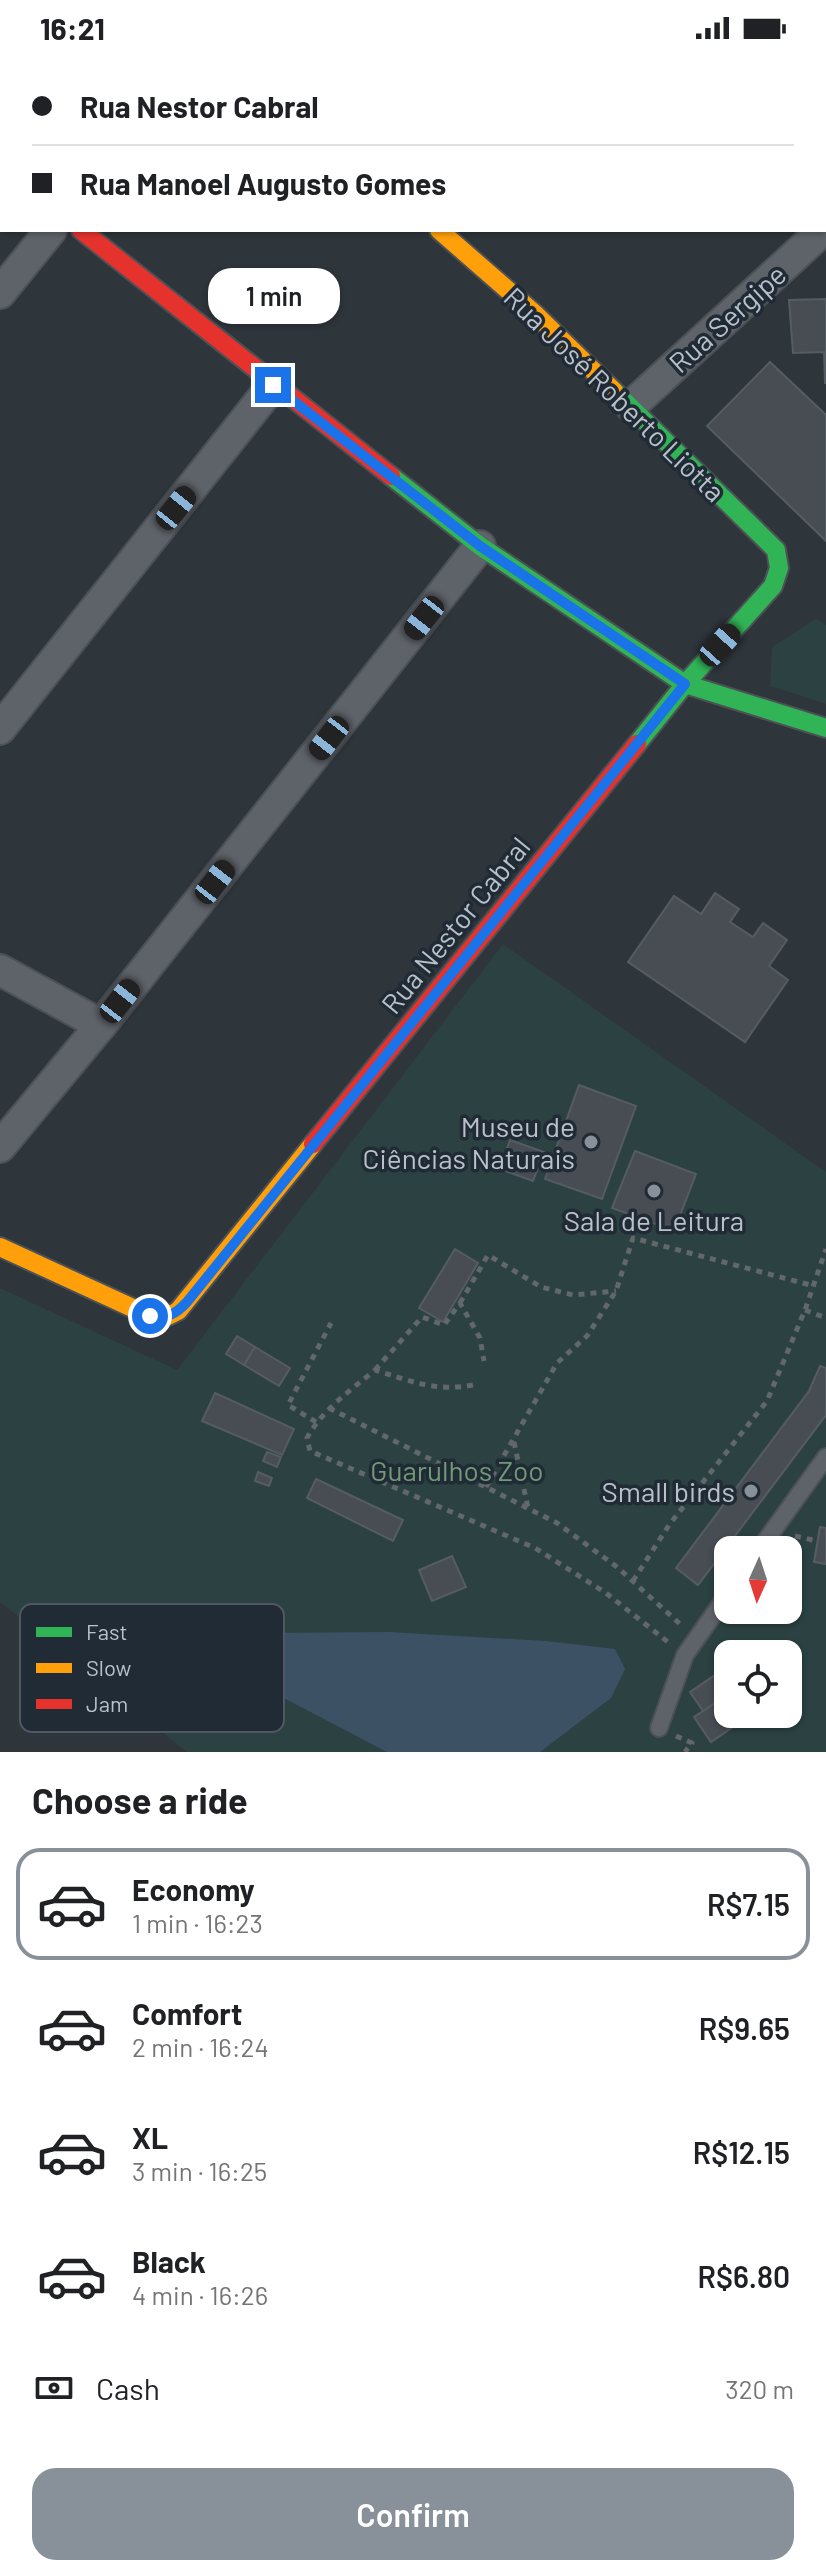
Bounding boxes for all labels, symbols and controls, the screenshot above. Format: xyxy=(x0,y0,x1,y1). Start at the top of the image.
text: 16:21 xyxy=(40,10,105,46)
text: Rua Nestor Cabral xyxy=(80,88,319,124)
text: Rua Manoel Augusto Gomes xyxy=(80,165,446,201)
street label: Rua Sergipe xyxy=(662,257,792,379)
callout: 1 min xyxy=(207,269,339,325)
text: 1 min xyxy=(246,280,302,311)
street label: Rua José Roberto Liotta xyxy=(498,280,732,508)
route end xyxy=(255,367,291,403)
car xyxy=(152,482,200,534)
car xyxy=(400,592,448,644)
car xyxy=(695,619,745,671)
car xyxy=(305,712,353,764)
street label: Rua Nestor Cabral xyxy=(373,830,537,1020)
car xyxy=(191,856,239,908)
car xyxy=(96,975,144,1027)
place label: Museu de Ciências Naturais xyxy=(363,1109,575,1175)
marker: Museu de Ciências Naturais xyxy=(582,1133,600,1151)
marker: Sala de Leitura xyxy=(645,1182,663,1200)
place label: Sala de Leitura xyxy=(564,1203,744,1237)
route start xyxy=(132,1298,168,1334)
park label: Guarulhos Zoo xyxy=(370,1453,544,1487)
place label: Small birds xyxy=(601,1474,735,1508)
marker: Small birds xyxy=(742,1482,760,1500)
north arrow xyxy=(714,1536,802,1624)
map controls xyxy=(714,1536,802,1728)
legend xyxy=(20,1604,284,1732)
text: Fast xyxy=(86,1618,128,1644)
button: locate xyxy=(714,1640,802,1728)
text: Slow xyxy=(86,1654,131,1680)
text: Jam xyxy=(86,1690,128,1716)
text: Choose a ride xyxy=(32,1778,248,1821)
icon: car xyxy=(36,1868,108,1940)
text: Economy xyxy=(132,1871,255,1907)
text: R$7.15 xyxy=(707,1886,790,1922)
text: 1 min · 16:23 xyxy=(132,1907,263,1938)
icon: car xyxy=(36,1992,108,2064)
text: Comfort xyxy=(132,1995,242,2031)
text: R$9.65 xyxy=(699,2010,790,2046)
text: 2 min · 16:24 xyxy=(132,2031,269,2062)
icon: car xyxy=(36,2116,108,2188)
text: XL xyxy=(132,2119,168,2155)
text: R$12.15 xyxy=(693,2134,790,2170)
text: 3 min · 16:25 xyxy=(132,2155,267,2186)
icon: car xyxy=(36,2240,108,2312)
text: Black xyxy=(132,2243,206,2279)
text: R$6.80 xyxy=(698,2258,790,2294)
text: 4 min · 16:26 xyxy=(132,2279,268,2310)
icon: cash xyxy=(32,2366,76,2410)
text: Cash xyxy=(96,2370,160,2406)
text: 320 m xyxy=(725,2373,794,2404)
button: Confirm xyxy=(32,2468,794,2560)

